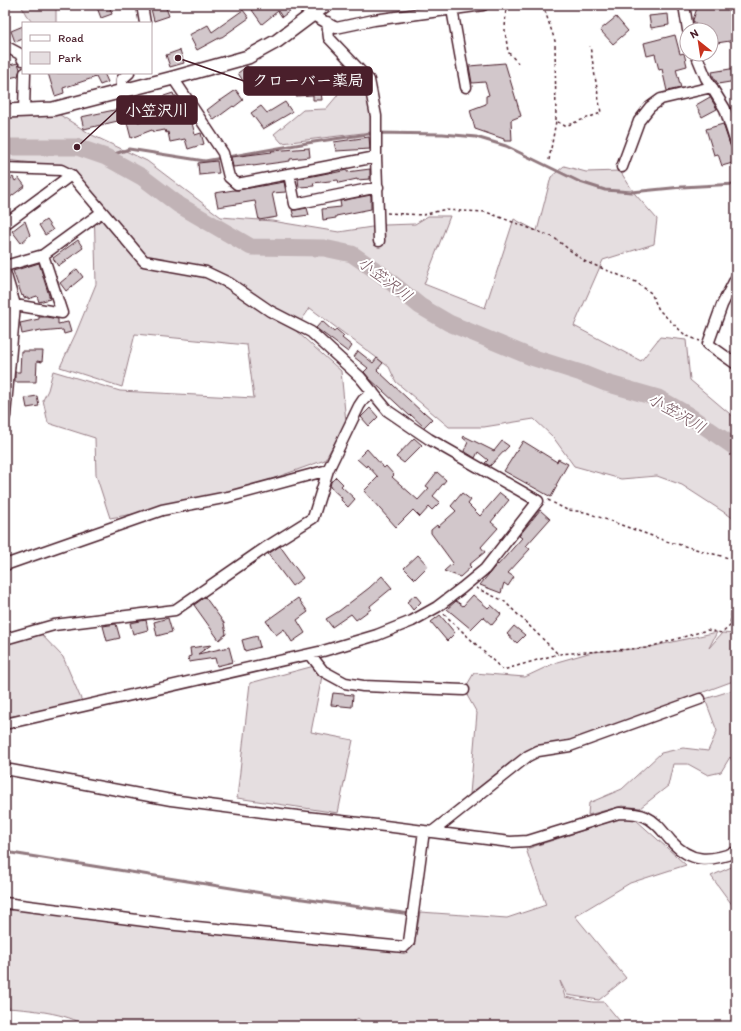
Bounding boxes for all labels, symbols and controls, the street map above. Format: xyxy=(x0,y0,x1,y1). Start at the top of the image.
legend xyxy=(22,22,152,74)
north arrow xyxy=(679,22,719,62)
text: N xyxy=(688,26,701,41)
text: Road xyxy=(58,31,84,45)
text: Park xyxy=(58,51,82,65)
callout: クローバー薬局 xyxy=(244,67,372,95)
text: クローバー薬局 xyxy=(252,71,364,90)
callout: 小笠沢川 xyxy=(117,96,197,124)
text: 小笠沢川 xyxy=(125,101,189,120)
water label: 小笠沢川 xyxy=(354,252,416,306)
water label: 小笠沢川 xyxy=(645,389,709,437)

